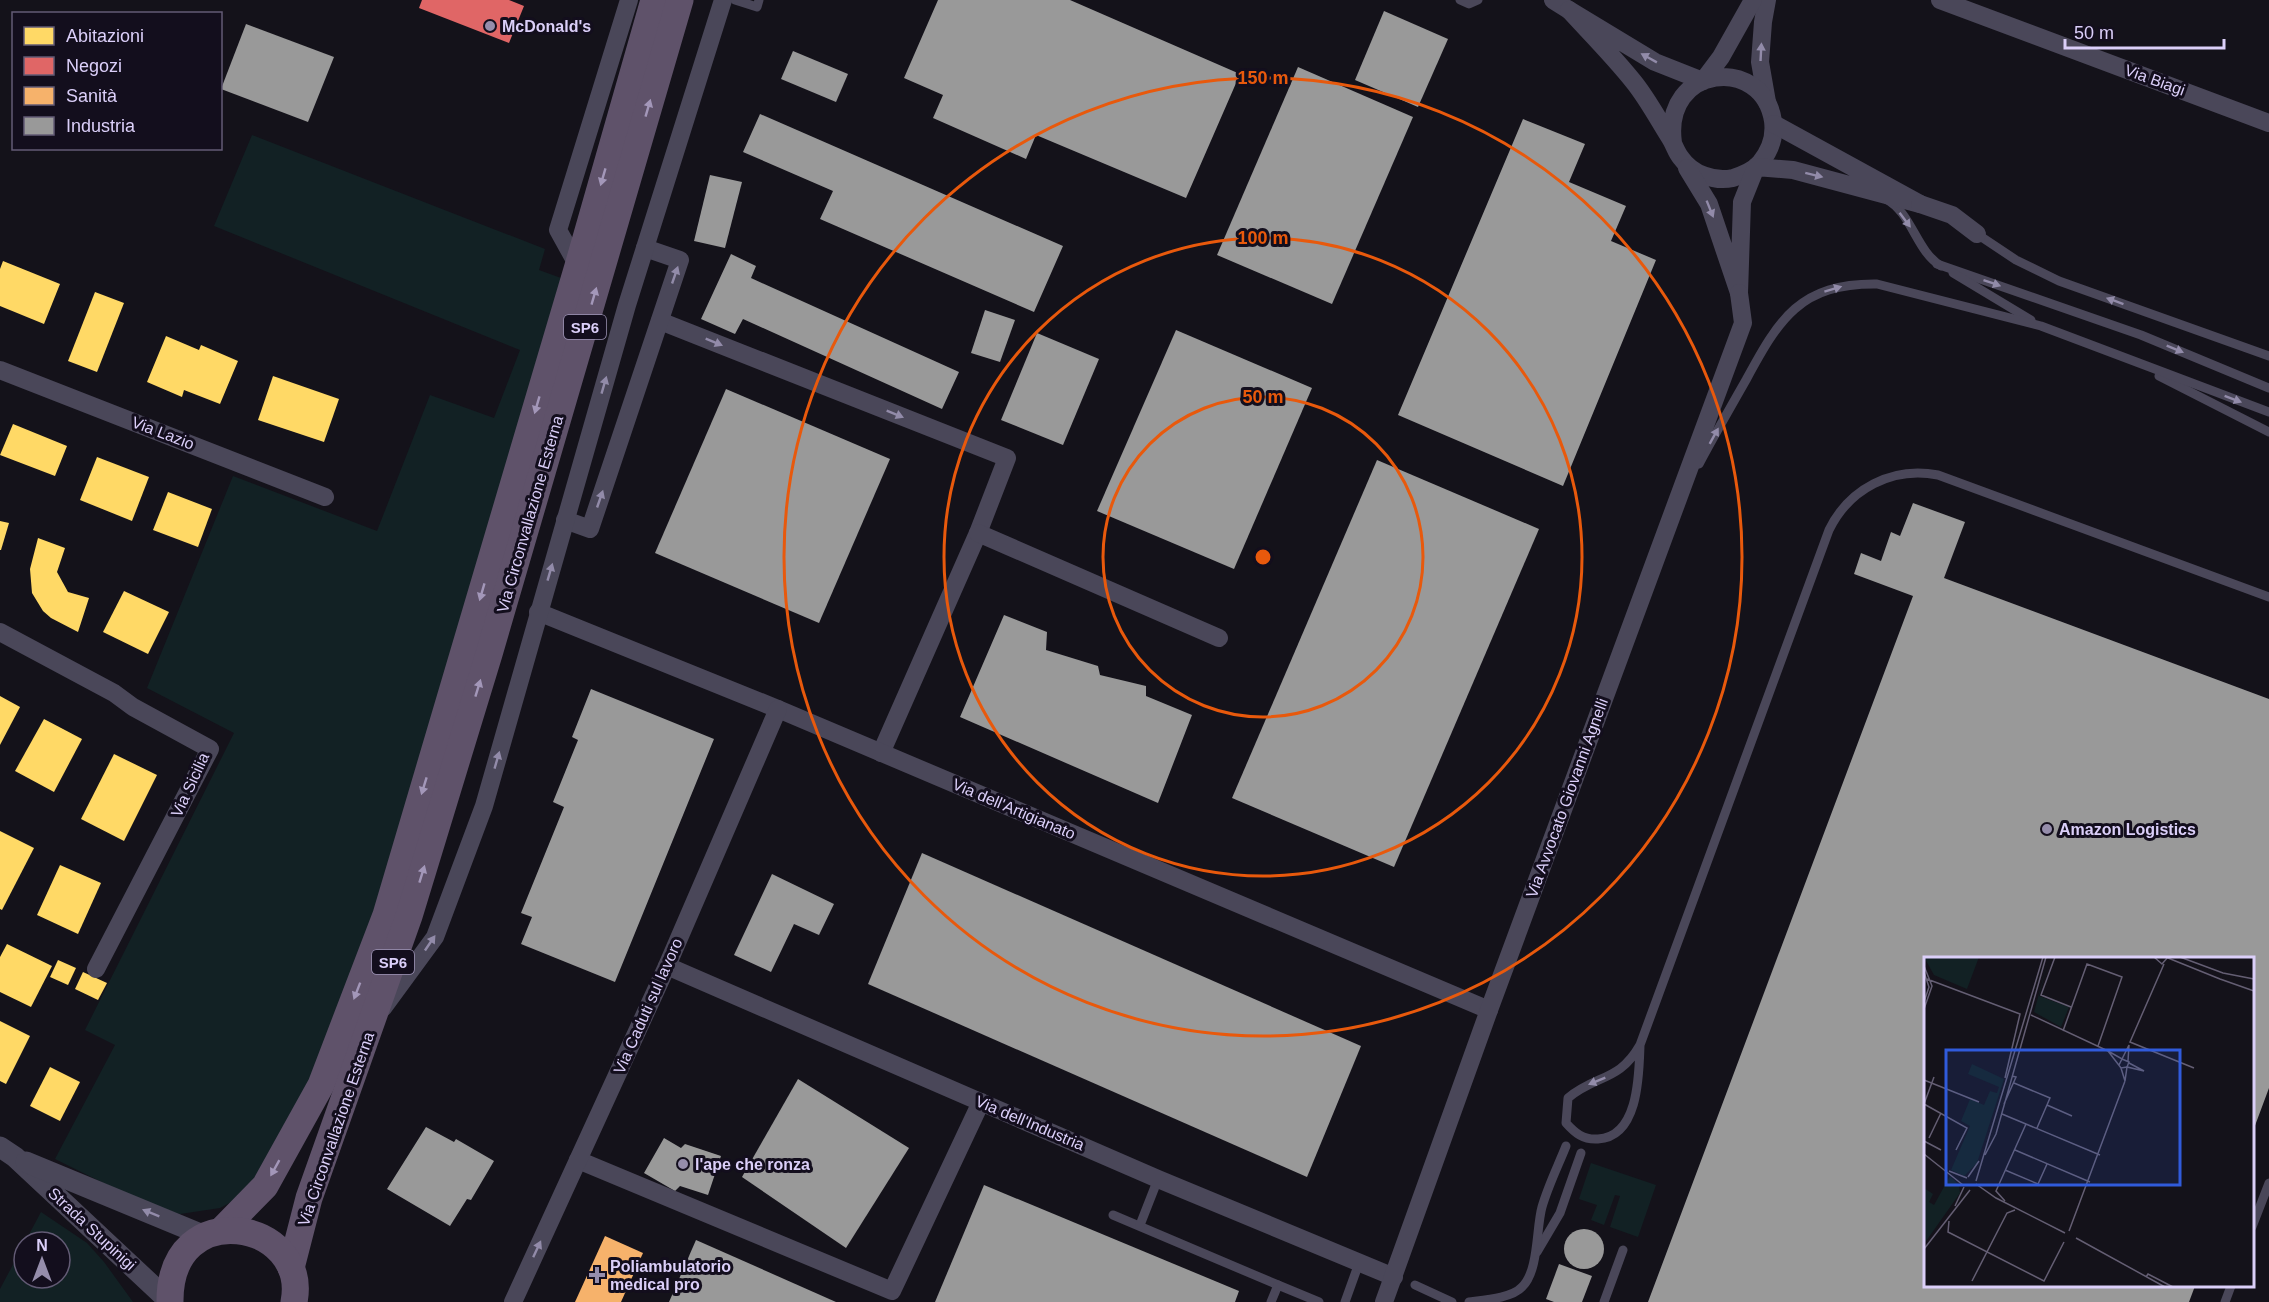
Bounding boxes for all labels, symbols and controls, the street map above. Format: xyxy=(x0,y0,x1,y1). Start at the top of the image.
legend xyxy=(12,12,222,150)
scale bar xyxy=(2065,12,2224,50)
place label: McDonald's xyxy=(502,18,591,35)
marker: McDonald's xyxy=(483,19,497,33)
text: 50 m xyxy=(2074,23,2114,43)
text: Abitazioni xyxy=(66,26,144,46)
one-way arrow xyxy=(1756,42,1766,61)
one-way arrow xyxy=(1640,53,1657,63)
text: Negozi xyxy=(66,56,122,76)
street label: Via Biagi xyxy=(2123,61,2187,99)
text: 150 m xyxy=(1237,68,1289,88)
text: Sanità xyxy=(66,86,118,106)
one-way arrow xyxy=(644,99,654,117)
text: Industria xyxy=(66,116,136,136)
one-way arrow xyxy=(598,168,607,186)
one-way arrow xyxy=(1805,171,1824,180)
one-way arrow xyxy=(1705,200,1715,218)
one-way arrow xyxy=(1899,212,1911,227)
text: 100 m xyxy=(1237,228,1289,248)
one-way arrow xyxy=(671,265,681,283)
one-way arrow xyxy=(1983,278,2001,288)
one-way arrow xyxy=(1824,284,1842,293)
one-way arrow xyxy=(590,287,599,305)
one-way arrow xyxy=(2106,296,2124,306)
road number: SP6 xyxy=(564,315,606,339)
one-way arrow xyxy=(705,338,723,348)
one-way arrow xyxy=(2167,344,2185,354)
one-way arrow xyxy=(599,376,609,394)
text: 50 m xyxy=(1242,387,1284,407)
one-way arrow xyxy=(2224,395,2242,404)
one-way arrow xyxy=(532,396,541,414)
one-way arrow xyxy=(887,409,905,419)
street label: Via Lazio xyxy=(129,413,197,453)
street label: Via Circonvallazione Esterna xyxy=(494,413,566,615)
one-way arrow xyxy=(1709,427,1719,444)
one-way arrow xyxy=(596,490,605,508)
centre of rings xyxy=(1253,547,1273,567)
one-way arrow xyxy=(545,563,555,582)
one-way arrow xyxy=(477,583,486,601)
one-way arrow xyxy=(474,679,484,697)
street label: Via Avvocato Giovanni Agnelli xyxy=(1523,696,1611,900)
street label: Via Sicilia xyxy=(168,750,212,820)
one-way arrow xyxy=(493,751,502,769)
street label: Via dell'Artigianato xyxy=(950,775,1078,843)
one-way arrow xyxy=(419,777,428,795)
place label: Amazon Logistics xyxy=(2059,821,2196,838)
marker: Amazon Logistics xyxy=(2040,822,2054,836)
one-way arrow xyxy=(418,865,427,883)
one-way arrow xyxy=(424,935,435,951)
street label: Via Caduti sul lavoro xyxy=(610,936,686,1076)
road number: SP6 xyxy=(372,950,414,974)
inset map xyxy=(1924,957,2254,1287)
one-way arrow xyxy=(352,982,361,1000)
street label: Via Circonvallazione Esterna xyxy=(295,1030,377,1228)
one-way arrow xyxy=(1588,1076,1606,1086)
street label: Via dell'Industria xyxy=(973,1092,1087,1154)
place label: l'ape che ronza xyxy=(695,1156,810,1173)
marker: l'ape che ronza xyxy=(676,1157,690,1171)
one-way arrow xyxy=(271,1159,281,1176)
street label: Strada Stupinigi xyxy=(45,1184,139,1274)
one-way arrow xyxy=(141,1208,159,1218)
north arrow xyxy=(12,1230,72,1290)
text: N xyxy=(36,1237,48,1254)
one-way arrow xyxy=(533,1240,542,1257)
place label: Poliambulatorio medical pro xyxy=(610,1258,731,1293)
marker: Poliambulatorio medical pro xyxy=(588,1266,606,1284)

